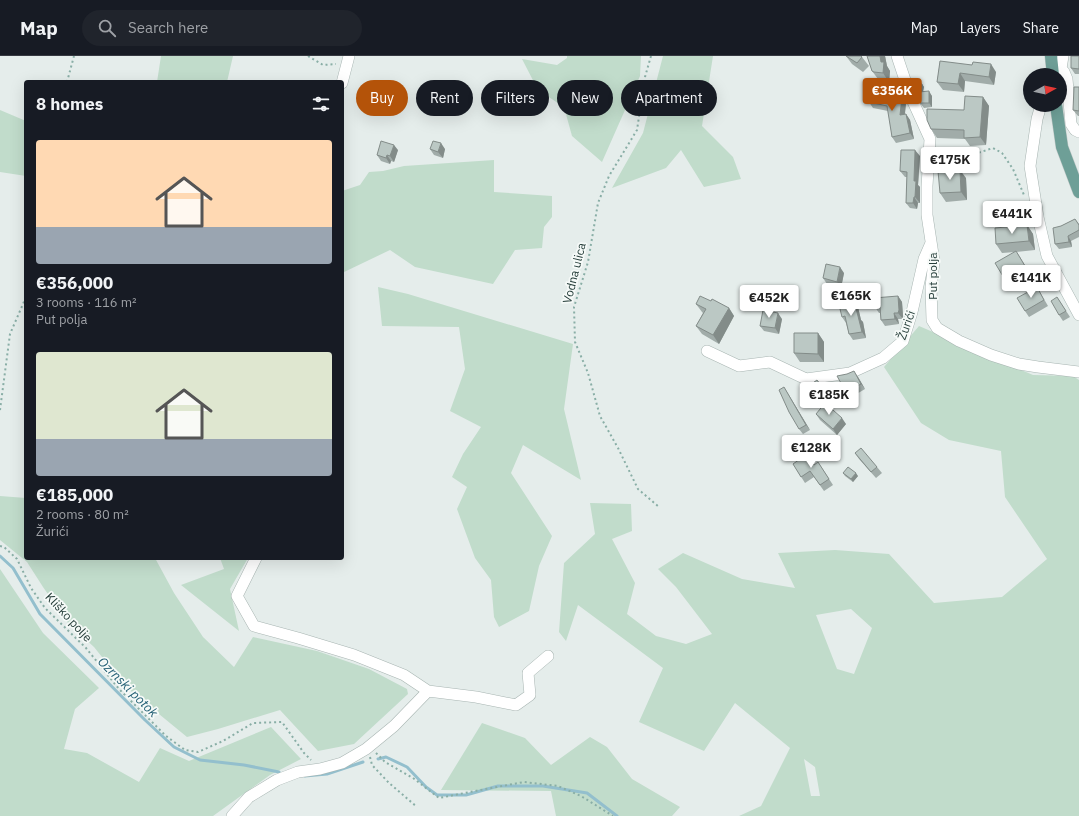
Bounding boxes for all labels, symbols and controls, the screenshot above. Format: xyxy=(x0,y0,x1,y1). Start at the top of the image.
search box xyxy=(82,10,362,46)
text: Map xyxy=(20,16,58,40)
icon: search xyxy=(96,17,118,39)
text: Search here xyxy=(128,18,208,37)
text: Map xyxy=(911,19,938,37)
text: Layers xyxy=(960,19,1001,37)
text: Share xyxy=(1023,19,1059,37)
north arrow xyxy=(1023,68,1067,112)
map controls xyxy=(1023,68,1067,112)
pin: €356K xyxy=(864,78,920,112)
chip: Buy xyxy=(356,80,408,116)
chip: Rent xyxy=(416,80,473,116)
chip: Filters xyxy=(481,80,549,116)
chip: New xyxy=(557,80,613,116)
chip: Apartment xyxy=(621,80,717,116)
text: €356K xyxy=(872,82,912,99)
text: 8 homes xyxy=(36,93,103,115)
icon: filters xyxy=(310,93,332,115)
pin: €175K xyxy=(922,147,978,181)
text: €175K xyxy=(930,151,970,168)
icon: home xyxy=(148,166,220,238)
pin: €441K xyxy=(984,201,1040,235)
text: €441K xyxy=(992,205,1032,222)
street label: Vodna ulica xyxy=(559,240,589,305)
street label: Put polja xyxy=(925,252,940,300)
pin: €141K xyxy=(1003,265,1059,299)
text: €141K xyxy=(1011,269,1051,286)
text: €356,000 xyxy=(36,272,113,294)
pin: €165K xyxy=(823,283,879,317)
pin: €452K xyxy=(741,285,797,319)
text: €165K xyxy=(831,287,871,304)
text: €452K xyxy=(749,289,789,306)
text: 3 rooms · 116 m² xyxy=(36,294,137,311)
street label: Žurići xyxy=(894,308,918,342)
text: Put polja xyxy=(36,311,87,328)
icon: home xyxy=(148,378,220,450)
pin: €185K xyxy=(801,382,857,416)
text: €185K xyxy=(809,386,849,403)
pin: €128K xyxy=(783,435,839,469)
text: €128K xyxy=(791,439,831,456)
text: €185,000 xyxy=(36,484,113,506)
text: 2 rooms · 80 m² xyxy=(36,506,129,523)
text: Žurići xyxy=(36,523,69,540)
street label: Kliško polje xyxy=(42,589,96,645)
water label: Ozrnski potok xyxy=(94,653,162,721)

